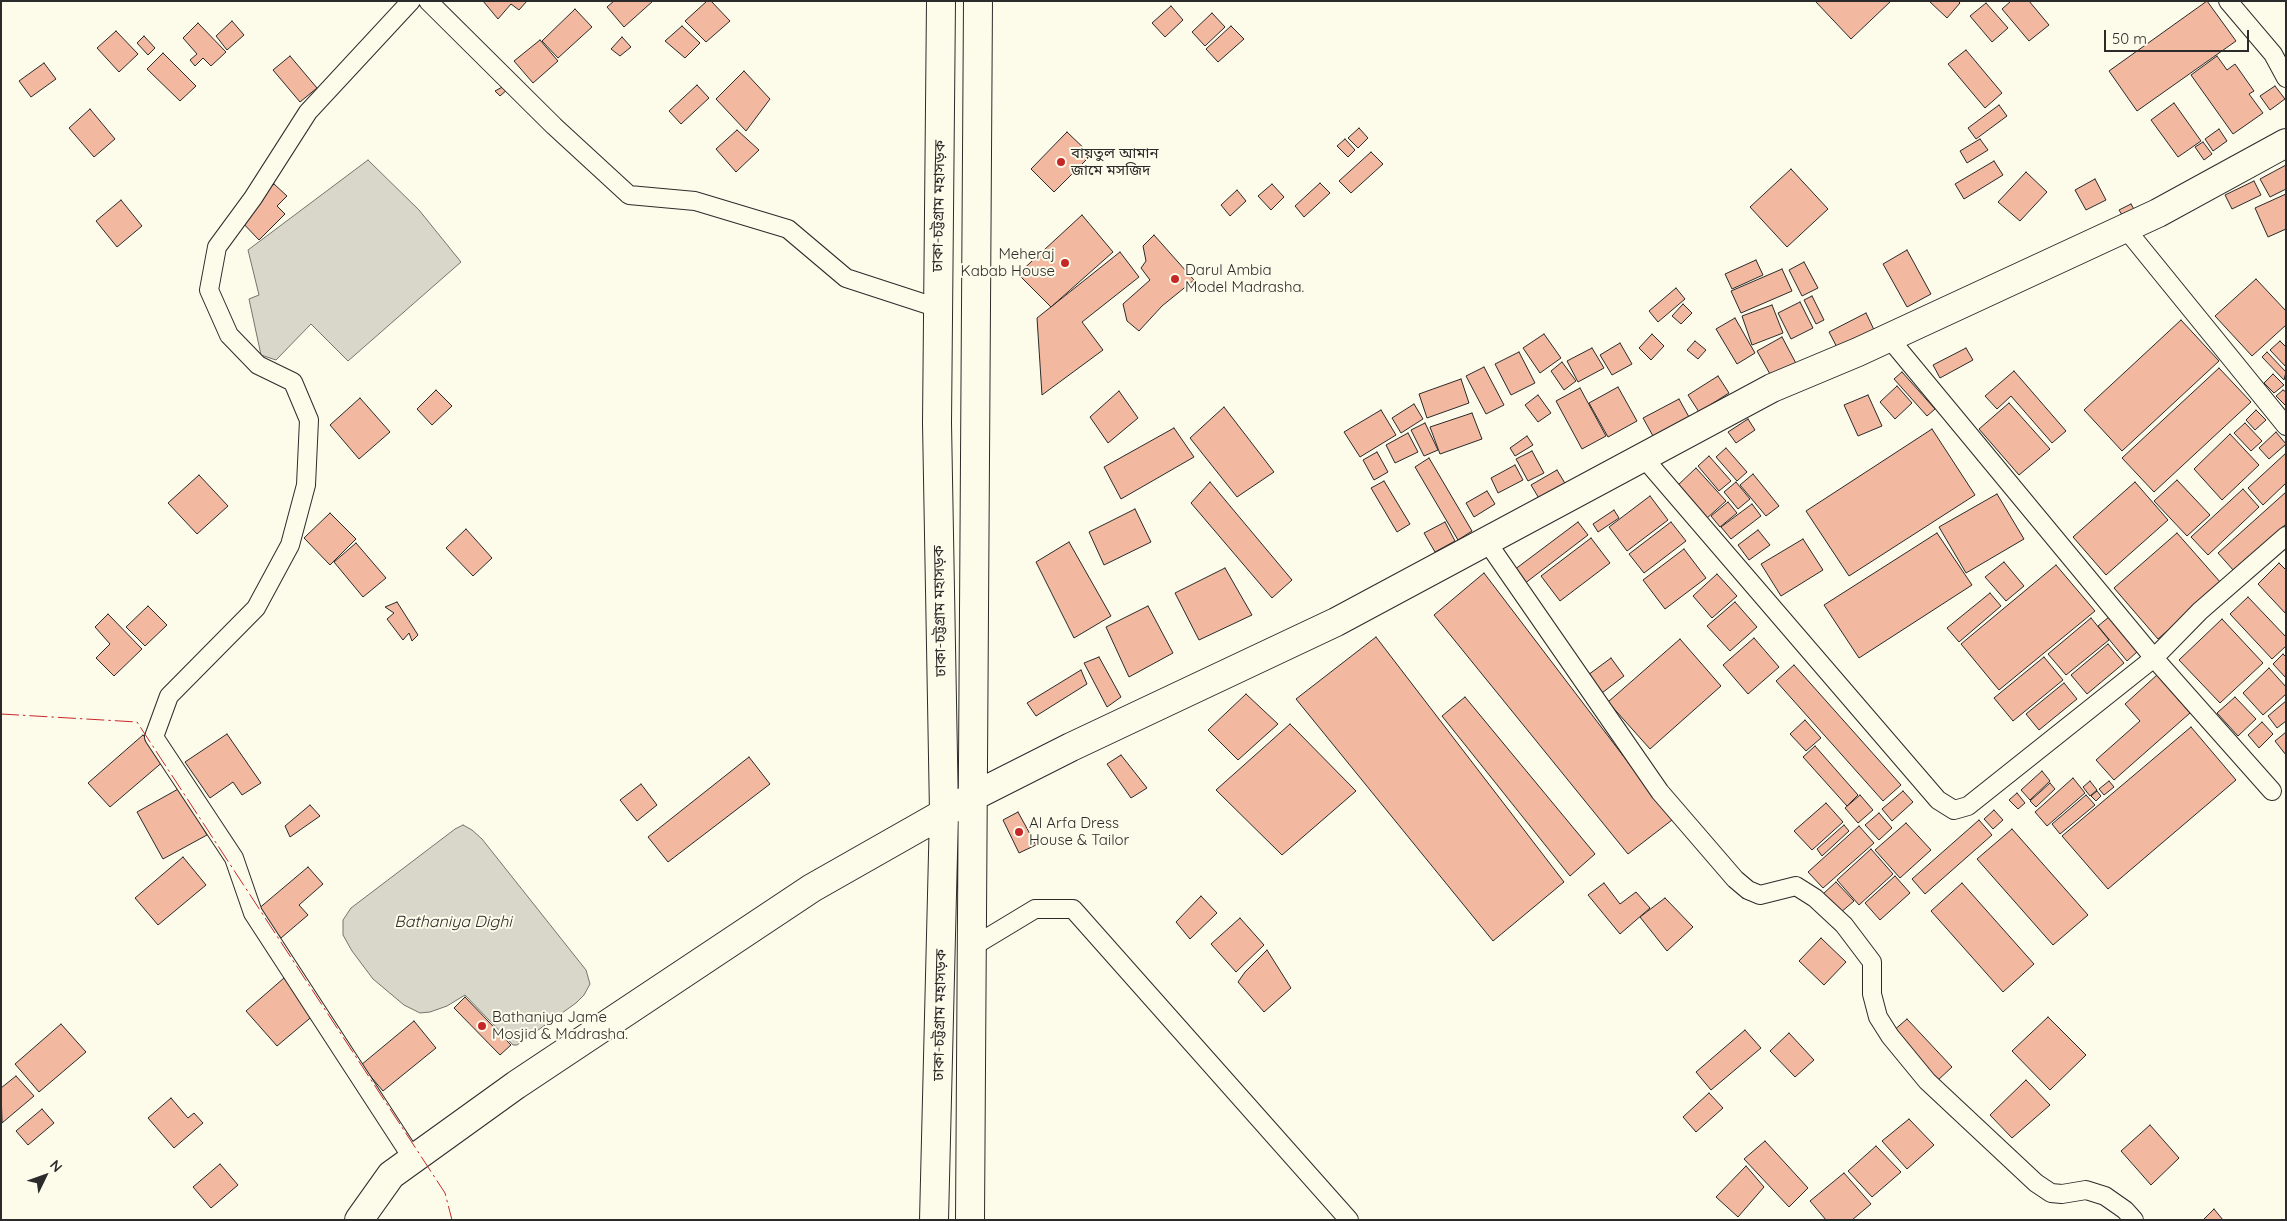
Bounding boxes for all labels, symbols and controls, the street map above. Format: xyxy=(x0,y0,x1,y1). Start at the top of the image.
scale bar xyxy=(2107,20,2252,52)
text: 50 m xyxy=(2112,29,2147,48)
street label: ঢাকা-চট্টগ্রাম মহাসড়ক xyxy=(929,140,949,272)
place label: বায়তুল আমান জামে মসজিদ xyxy=(1071,144,1159,179)
marker: বায়তুল আমান জামে মসজিদ xyxy=(1055,156,1067,168)
place label: Meheraj Kabab House xyxy=(961,245,1055,280)
marker: Meheraj Kabab House xyxy=(1059,257,1071,269)
place label: Darul Ambia Model Madrasha. xyxy=(1185,261,1304,296)
marker: Darul Ambia Model Madrasha. xyxy=(1169,273,1181,285)
street label: ঢাকা-চট্টগ্রাম মহাসড়ক xyxy=(930,545,950,677)
place label: Al Arfa Dress House & Tailor xyxy=(1029,814,1129,849)
marker: Al Arfa Dress House & Tailor xyxy=(1013,826,1025,838)
water label: Bathaniya Dighi xyxy=(394,912,512,932)
street label: ঢাকা-চট্টগ্রাম মহাসড়ক xyxy=(930,949,950,1081)
place label: Bathaniya Jame Mosjid & Madrasha. xyxy=(492,1008,628,1043)
marker: Bathaniya Jame Mosjid & Madrasha. xyxy=(476,1020,488,1032)
north arrow xyxy=(20,1151,70,1201)
text: N xyxy=(46,1156,66,1176)

